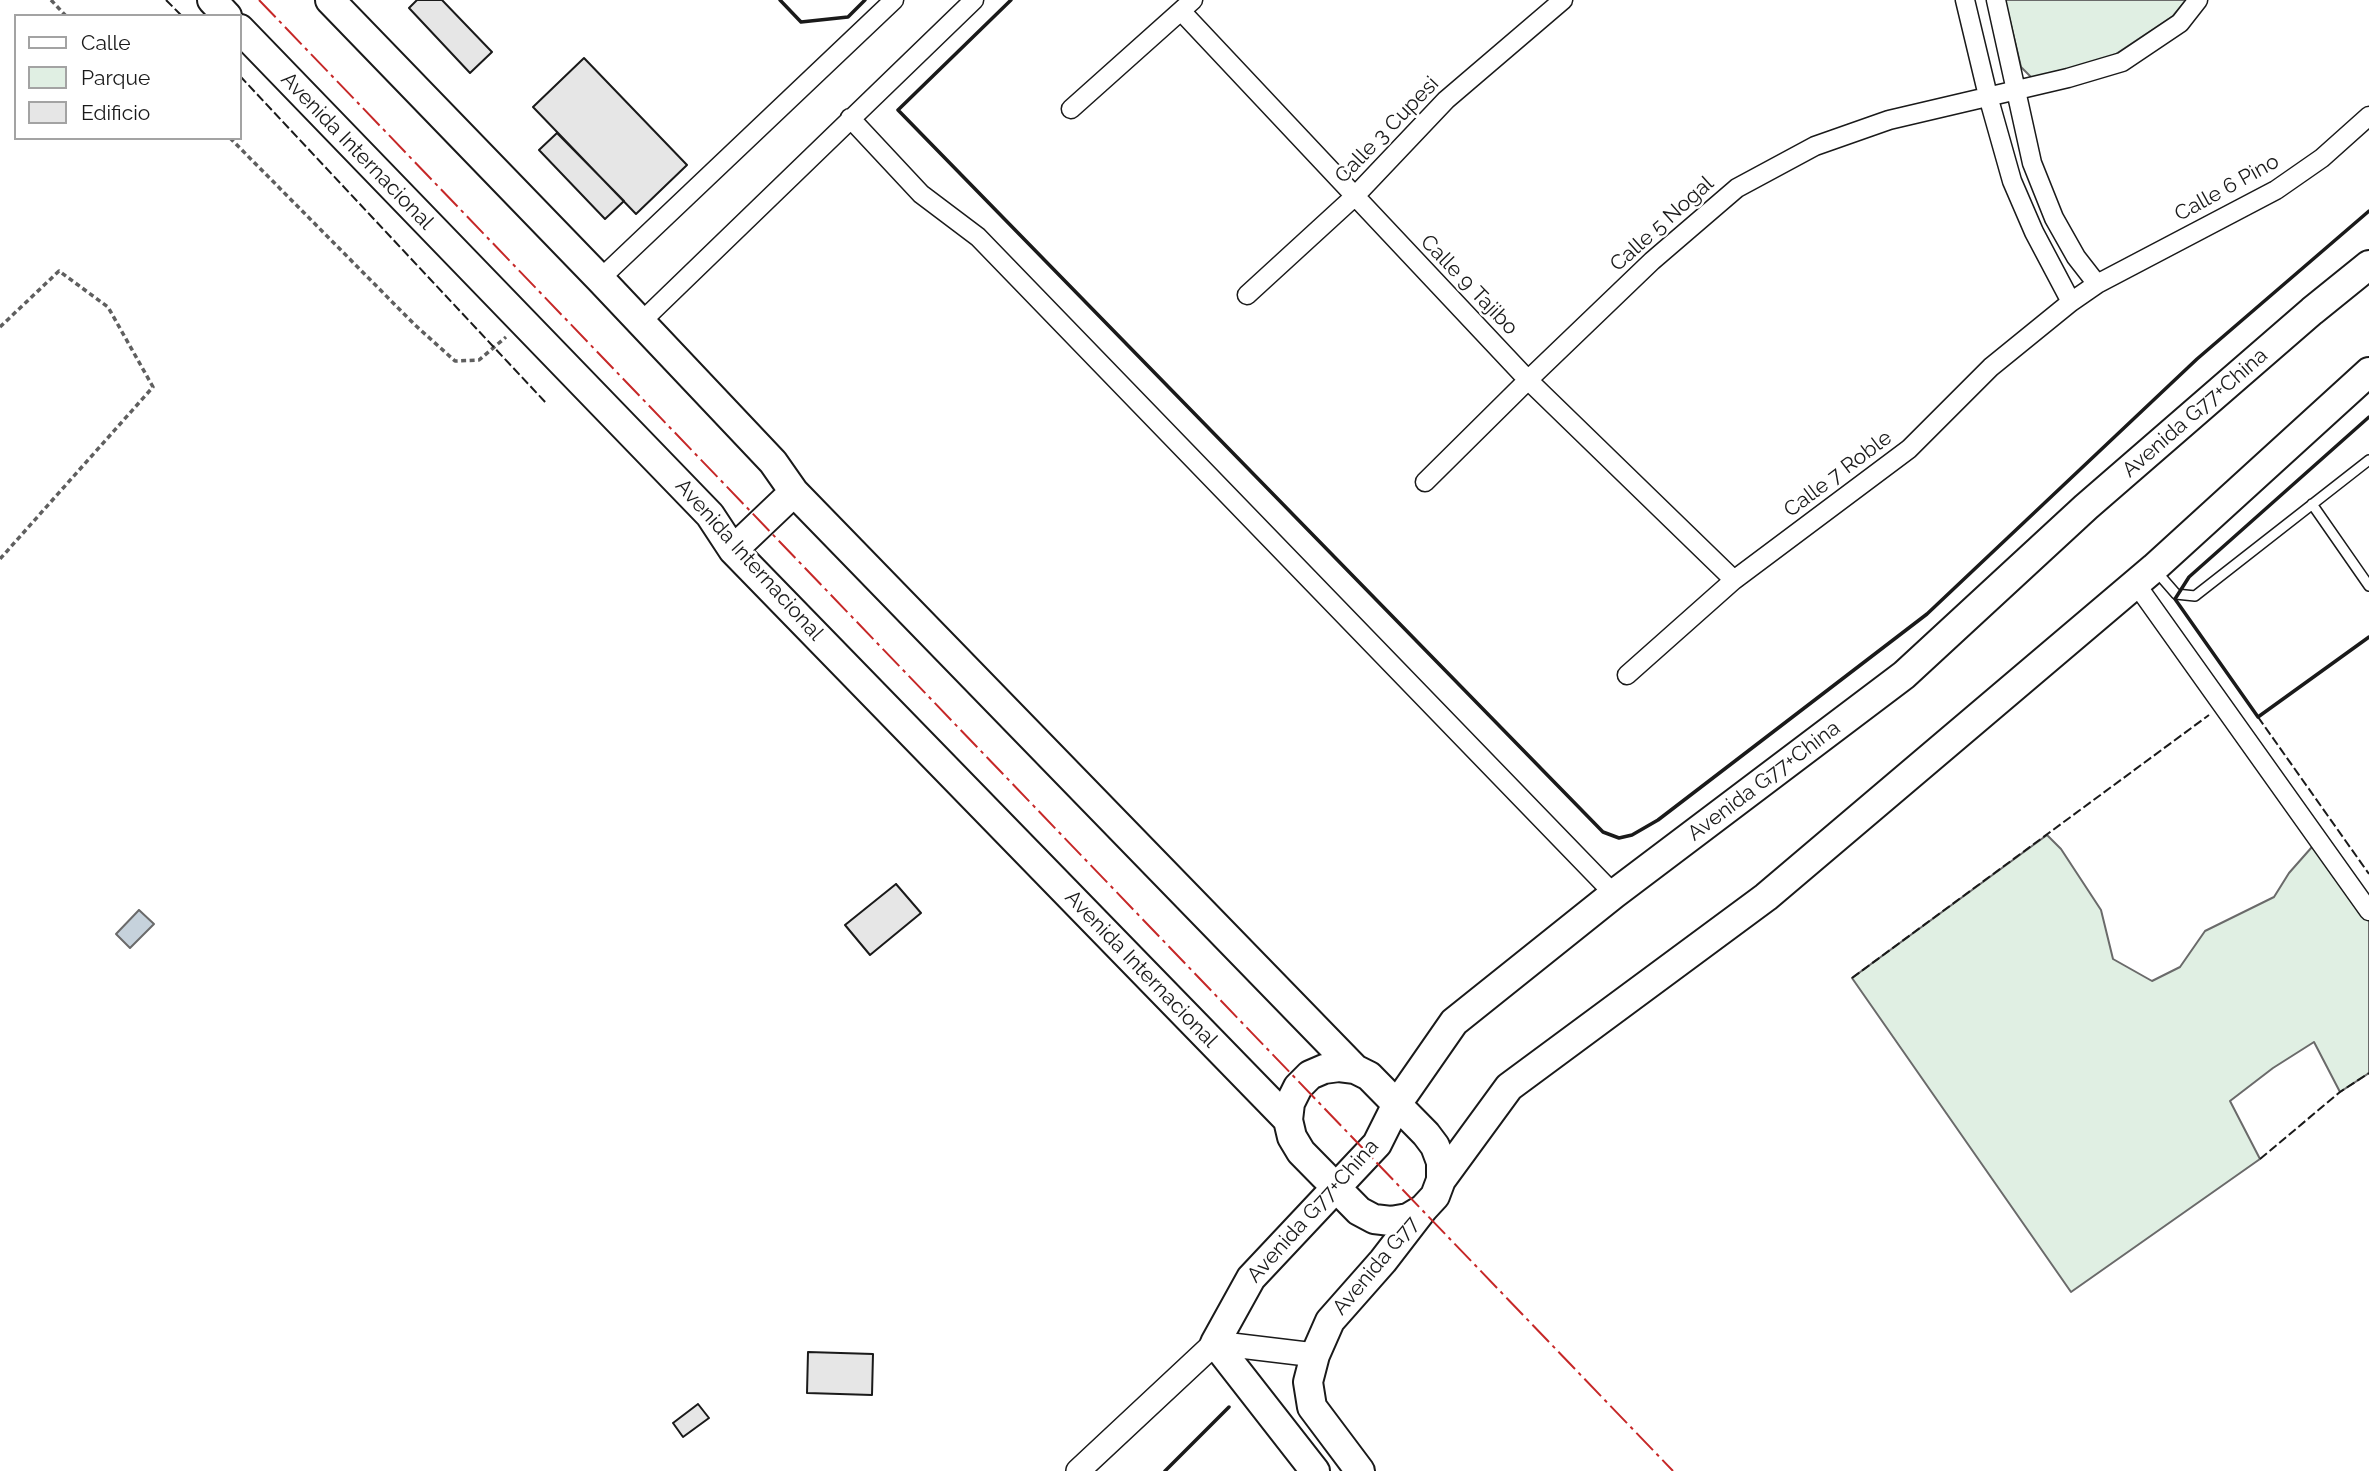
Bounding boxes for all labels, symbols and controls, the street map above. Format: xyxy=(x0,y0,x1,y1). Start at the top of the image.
legend xyxy=(14,14,242,140)
text: Calle xyxy=(81,30,131,55)
text: Parque xyxy=(81,65,150,90)
street label: Avenida Internacional xyxy=(275,67,439,235)
street label: Calle 3 Cupesi xyxy=(1330,71,1444,189)
text: Edificio xyxy=(81,100,150,125)
street label: Calle 6 Pino xyxy=(2170,149,2284,227)
street label: Calle 5 Nogal xyxy=(1605,171,1719,277)
street label: Calle 9 Tajibo xyxy=(1415,230,1523,340)
street label: Avenida G77+China xyxy=(2117,343,2273,483)
street label: Calle 7 Roble xyxy=(1779,425,1897,523)
street label: Avenida Internacional xyxy=(670,474,828,646)
street label: Avenida G77+China xyxy=(1683,716,1845,846)
street label: Avenida Internacional xyxy=(1059,885,1223,1053)
street label: Avenida G77+China xyxy=(1242,1134,1384,1288)
street label: Avenida G77 xyxy=(1328,1212,1424,1320)

